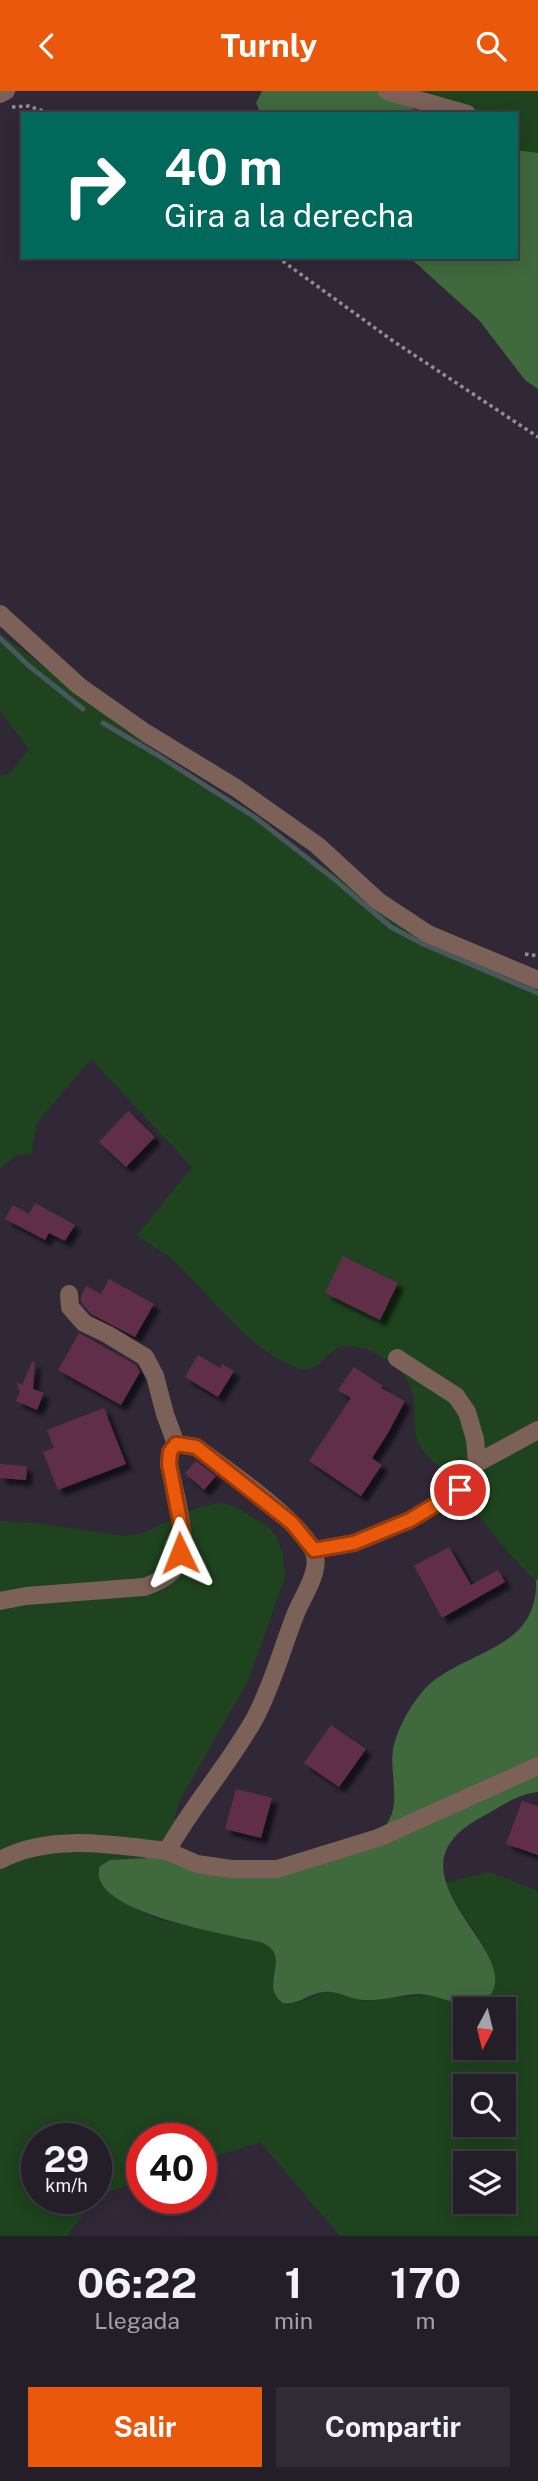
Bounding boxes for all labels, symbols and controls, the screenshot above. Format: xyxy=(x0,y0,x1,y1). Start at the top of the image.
icon: back xyxy=(28,27,66,65)
text: Turnly xyxy=(221,27,317,64)
icon: search xyxy=(472,27,510,65)
text: 40 m xyxy=(164,138,283,196)
icon: right xyxy=(49,140,140,231)
text: Gira a la derecha xyxy=(164,197,414,234)
pin xyxy=(430,1460,490,1520)
icon: arrive xyxy=(441,1471,479,1509)
position arrow xyxy=(143,1516,217,1590)
north arrow xyxy=(453,1997,516,2060)
map controls xyxy=(453,1997,516,2214)
button: search xyxy=(453,2074,516,2137)
speed limit sign: 40 xyxy=(126,2123,217,2214)
text: 29 xyxy=(44,2139,89,2180)
button: layers xyxy=(453,2151,516,2214)
text: km/h xyxy=(45,2175,88,2196)
text: 06:22 xyxy=(77,2258,197,2307)
text: 1 xyxy=(285,2258,303,2307)
text: 170 xyxy=(390,2258,461,2307)
text: Llegada xyxy=(94,2307,180,2334)
text: min xyxy=(274,2307,313,2334)
text: m xyxy=(416,2307,435,2334)
button: Salir xyxy=(28,2387,262,2467)
button: Compartir xyxy=(276,2387,510,2467)

